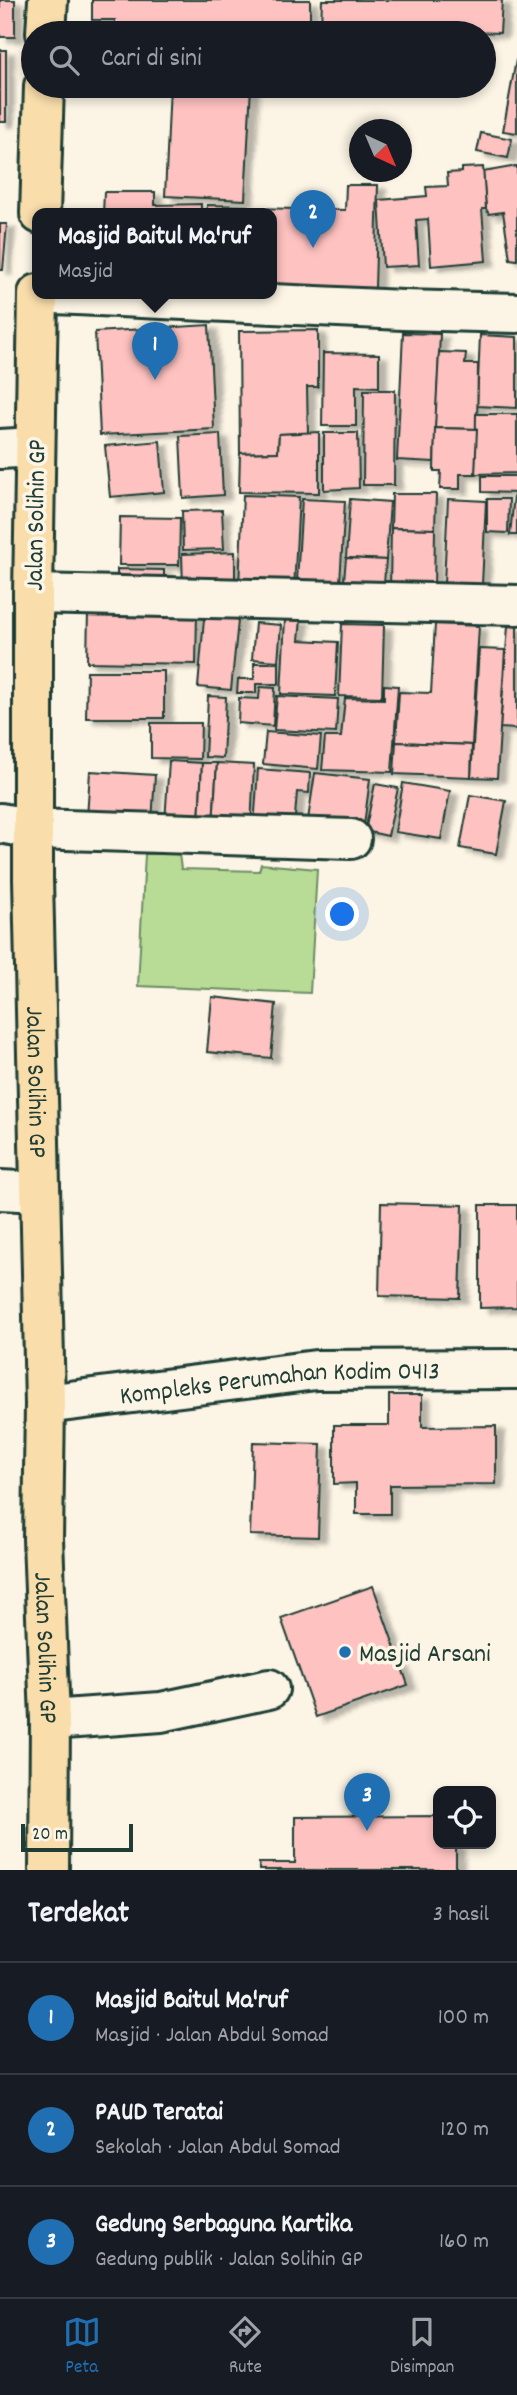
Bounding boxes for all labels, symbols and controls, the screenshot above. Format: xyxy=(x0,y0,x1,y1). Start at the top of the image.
search box xyxy=(21,21,496,98)
icon: search xyxy=(45,41,83,79)
text: Cari di sini xyxy=(101,41,202,78)
north arrow xyxy=(349,119,412,182)
pin: 2 xyxy=(290,190,336,248)
popup xyxy=(32,208,277,299)
text: Masjid Baitul Ma'ruf xyxy=(58,219,251,256)
text: Masjid xyxy=(58,256,113,289)
pin: 1 xyxy=(132,322,178,380)
street label: Jalan Solihin GP xyxy=(18,439,57,591)
your location xyxy=(325,897,359,931)
street label: Jalan Solihin GP xyxy=(14,1006,54,1158)
street label: Kompleks Perumahan Kodim 0413 xyxy=(118,1354,440,1416)
street label: Jalan Solihin GP xyxy=(22,1571,65,1724)
place label: Masjid Arsani xyxy=(359,1637,491,1674)
marker: Masjid Arsani xyxy=(337,1644,353,1660)
pin: 3 xyxy=(344,1773,390,1831)
map controls xyxy=(433,1786,496,1849)
button: locate xyxy=(433,1786,496,1849)
scale bar xyxy=(21,1821,133,1853)
text: 20 m xyxy=(32,1822,68,1849)
text: Terdekat xyxy=(28,1894,129,1937)
text: 3 hasil xyxy=(433,1899,489,1932)
text: Masjid Baitul Ma'ruf xyxy=(95,1983,288,2020)
text: 1 xyxy=(48,2002,54,2035)
text: 100 m xyxy=(438,2002,489,2035)
text: Masjid · Jalan Abdul Somad xyxy=(95,2020,329,2053)
text: PAUD Teratai xyxy=(95,2095,223,2132)
text: 2 xyxy=(46,2114,56,2147)
text: 120 m xyxy=(440,2114,489,2147)
text: Sekolah · Jalan Abdul Somad xyxy=(95,2132,341,2165)
text: Gedung Serbaguna Kartika xyxy=(95,2207,352,2244)
text: 3 xyxy=(46,2226,56,2259)
text: 160 m xyxy=(439,2226,489,2259)
text: Gedung publik · Jalan Solihin GP xyxy=(95,2244,363,2277)
tab: Peta xyxy=(63,2313,101,2382)
tab: Rute xyxy=(226,2313,264,2382)
tab: Disimpan xyxy=(390,2313,454,2382)

